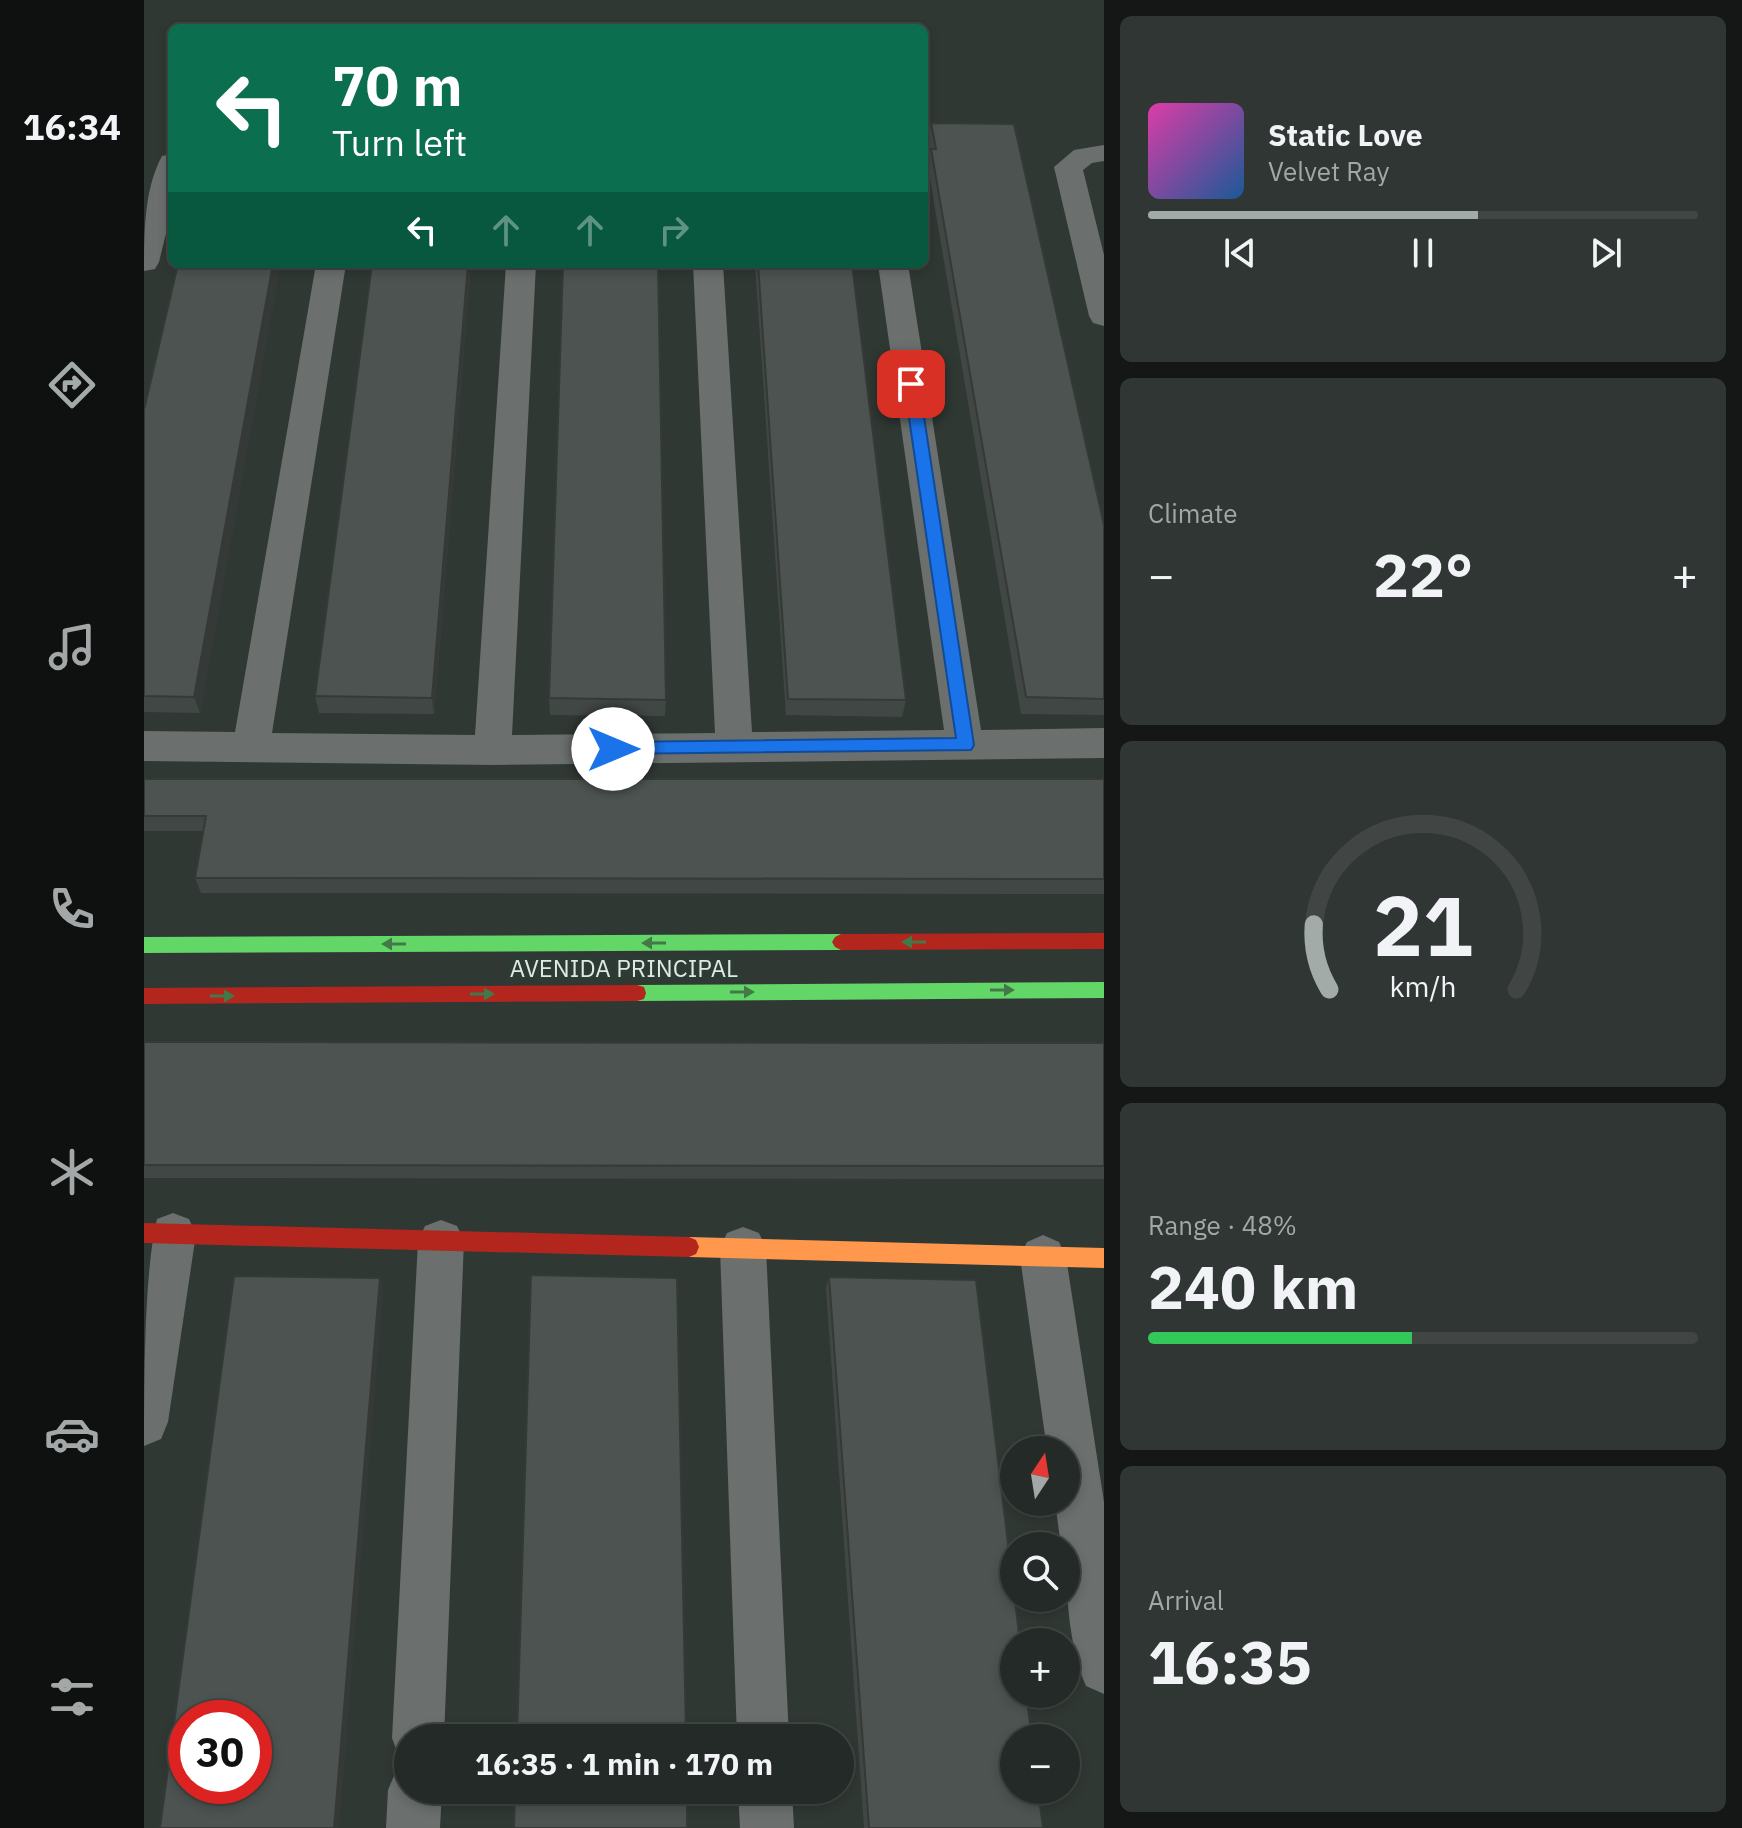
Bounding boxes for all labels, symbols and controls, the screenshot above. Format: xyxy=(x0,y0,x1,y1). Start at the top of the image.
text: 70 m xyxy=(332,49,462,121)
icon: left xyxy=(200,56,304,160)
text: 16:34 xyxy=(23,103,121,150)
text: Static Love xyxy=(1268,115,1423,154)
text: Turn left xyxy=(332,119,467,166)
text: Velvet Ray xyxy=(1268,154,1389,188)
icon: left xyxy=(400,208,444,252)
icon: ahead xyxy=(484,208,528,252)
icon: ahead xyxy=(568,208,612,252)
icon: right xyxy=(652,208,696,252)
icon: previous xyxy=(1218,231,1262,275)
icon: pause xyxy=(1401,231,1445,275)
icon: next xyxy=(1584,231,1628,275)
pin xyxy=(877,350,945,418)
icon: directions xyxy=(44,357,100,413)
icon: arrive xyxy=(889,362,933,406)
text: Climate xyxy=(1148,496,1238,530)
text: 22° xyxy=(1373,535,1473,614)
text: − xyxy=(1148,546,1174,603)
text: + xyxy=(1672,546,1698,603)
icon: music xyxy=(44,619,100,675)
position arrow xyxy=(571,707,655,791)
text: 21 xyxy=(1373,871,1473,979)
icon: phone xyxy=(44,881,100,937)
one-way arrow xyxy=(901,936,926,948)
one-way arrow xyxy=(641,937,666,949)
one-way arrow xyxy=(381,938,406,950)
street label: AVENIDA PRINCIPAL xyxy=(510,952,738,984)
text: km/h xyxy=(1389,968,1457,1005)
one-way arrow xyxy=(990,984,1015,996)
one-way arrow xyxy=(730,986,755,998)
one-way arrow xyxy=(470,988,495,1000)
one-way arrow xyxy=(210,990,235,1002)
icon: climate xyxy=(44,1144,100,1200)
text: Range · 48% xyxy=(1148,1208,1297,1242)
text: 240 km xyxy=(1148,1247,1358,1326)
icon: car xyxy=(44,1406,100,1462)
north arrow xyxy=(1000,1436,1080,1516)
map controls xyxy=(1000,1436,1080,1804)
button: search xyxy=(1000,1532,1080,1612)
text: Arrival xyxy=(1148,1583,1224,1617)
text: 16:35 xyxy=(1148,1622,1312,1701)
button: + xyxy=(1000,1628,1080,1708)
icon: filters xyxy=(44,1669,100,1725)
speed limit sign: 30 xyxy=(168,1700,272,1804)
button: − xyxy=(1000,1724,1080,1804)
text: 16:35 · 1 min · 170 m xyxy=(475,1744,773,1783)

